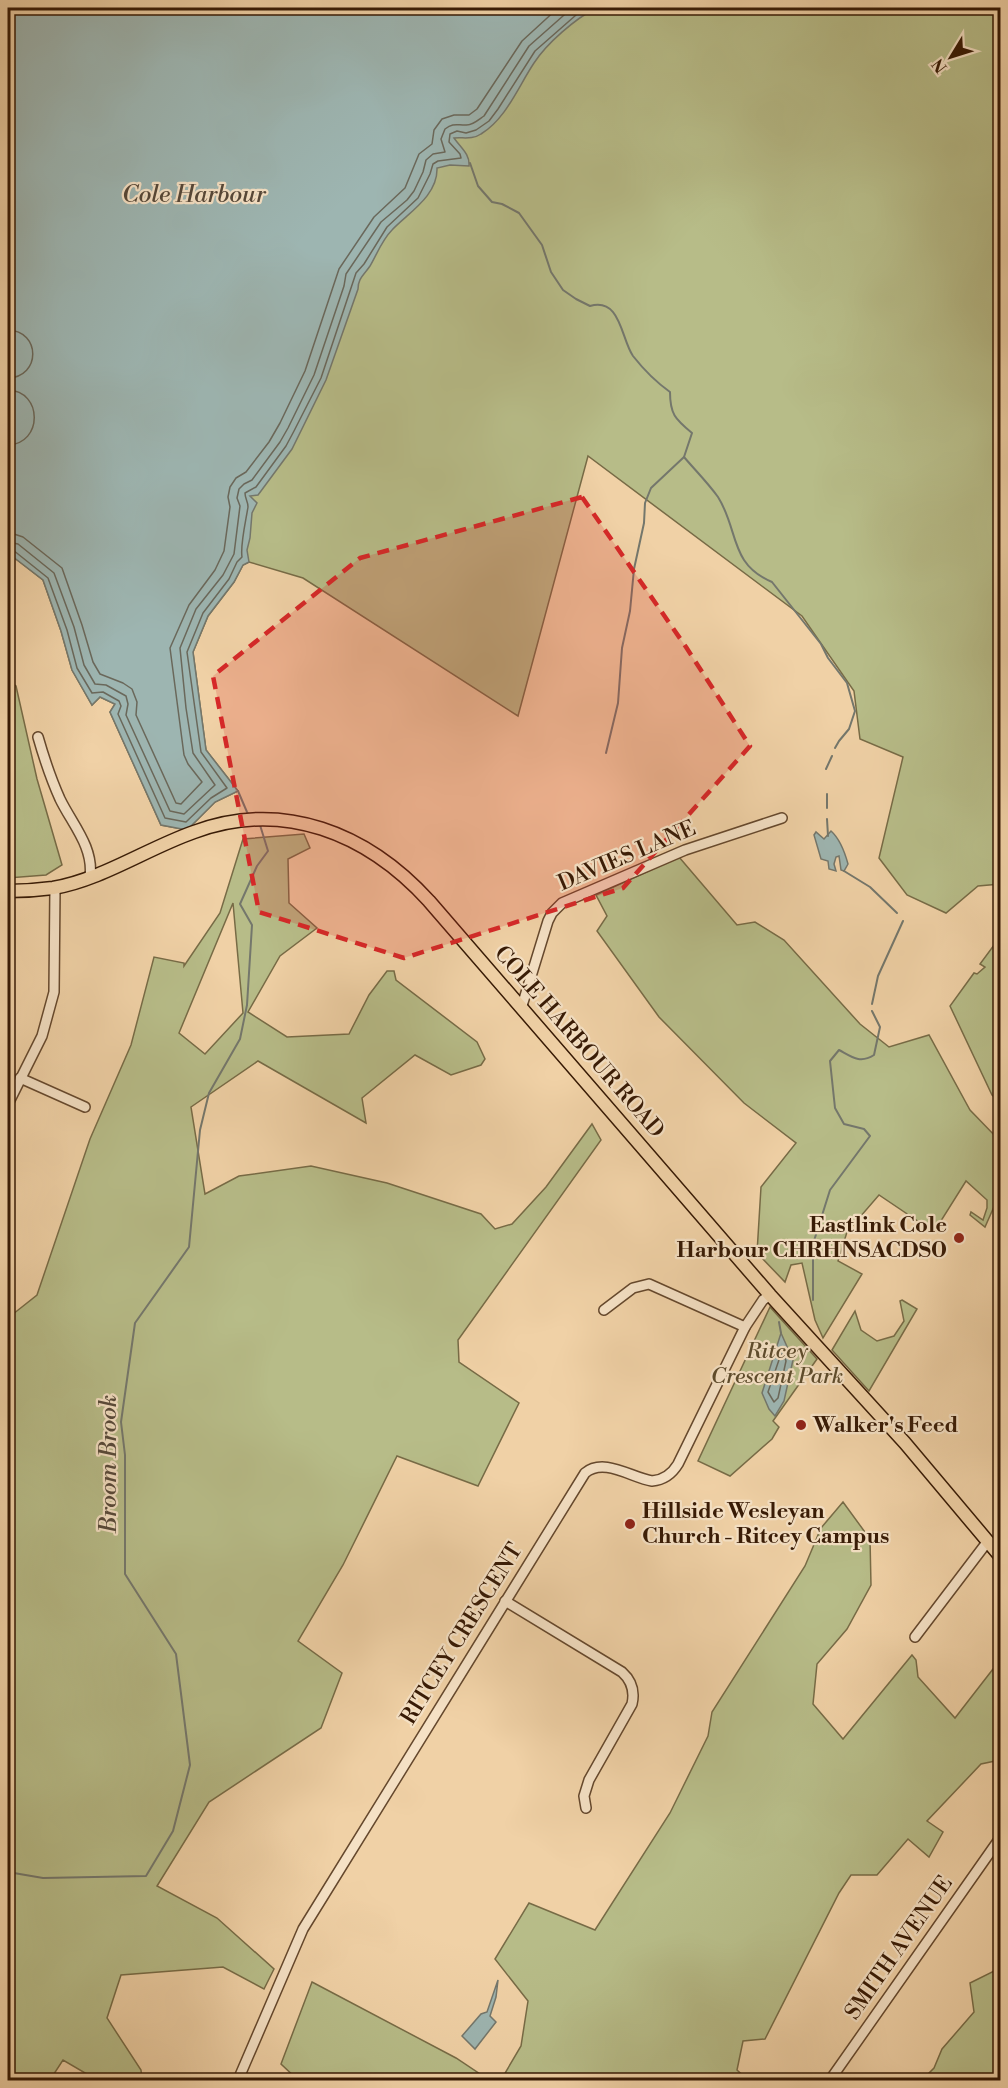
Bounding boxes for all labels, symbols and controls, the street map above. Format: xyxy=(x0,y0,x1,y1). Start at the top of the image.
north arrow xyxy=(921,27,981,87)
text: N xyxy=(928,54,952,77)
water label: Cole Harbour xyxy=(122,180,267,210)
street label: DAVIES LANE xyxy=(554,815,700,897)
street label: COLE HARBOUR ROAD xyxy=(488,940,670,1144)
place label: Eastlink Cole Harbour CHRHNSACDS0 xyxy=(677,1212,947,1264)
marker: Eastlink Cole Harbour CHRHNSACDS0 xyxy=(952,1231,966,1245)
park label: Ritcey Crescent Park xyxy=(711,1338,843,1390)
water label: Broom Brook xyxy=(94,1395,124,1534)
place label: Walker's Feed xyxy=(812,1412,959,1439)
marker: Walker's Feed xyxy=(794,1418,808,1432)
place label: Hillside Wesleyan Church - Ritcey Campus xyxy=(642,1498,889,1550)
marker: Hillside Wesleyan Church - Ritcey Campus xyxy=(623,1517,637,1531)
street label: RITCEY CRESCENT xyxy=(395,1538,529,1730)
street label: SMITH AVENUE xyxy=(839,1871,959,2025)

